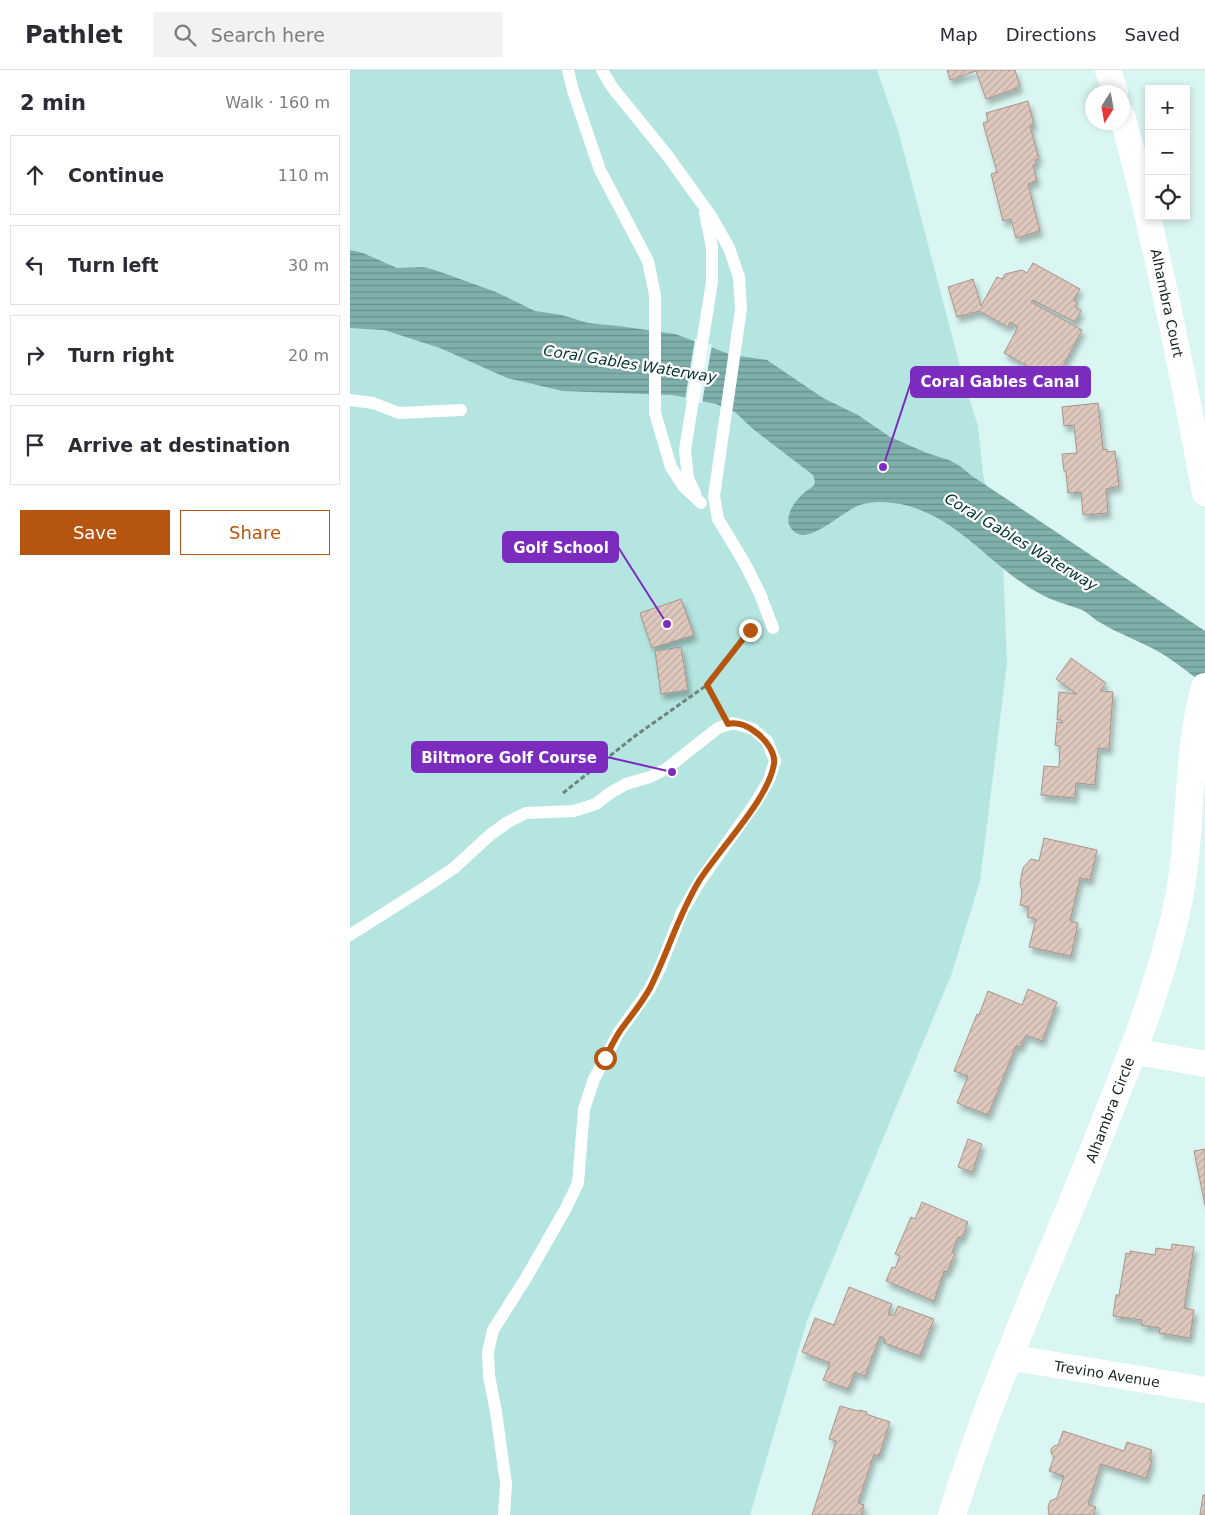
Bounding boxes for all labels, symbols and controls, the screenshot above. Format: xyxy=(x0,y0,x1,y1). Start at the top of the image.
search box xyxy=(153,12,503,57)
text: Pathlet xyxy=(25,21,123,49)
icon: search xyxy=(171,21,199,49)
text: Search here xyxy=(211,24,325,46)
text: Map xyxy=(940,24,978,45)
text: Directions xyxy=(1006,24,1096,45)
text: Saved xyxy=(1124,24,1180,45)
north arrow xyxy=(1085,85,1130,130)
map controls xyxy=(1145,85,1190,220)
button: + xyxy=(1145,85,1190,130)
text: 2 min xyxy=(20,91,86,115)
text: Walk · 160 m xyxy=(225,93,330,112)
button: − xyxy=(1145,130,1190,175)
icon: ahead xyxy=(21,161,49,189)
text: Continue xyxy=(68,164,164,186)
text: 110 m xyxy=(278,166,329,185)
button: locate xyxy=(1145,175,1190,220)
street label: Alhambra Court xyxy=(1148,247,1186,359)
icon: left xyxy=(21,251,49,279)
text: Turn left xyxy=(68,254,159,276)
text: 30 m xyxy=(288,256,329,275)
icon: right xyxy=(21,341,49,369)
water label: Coral Gables Waterway xyxy=(542,341,719,387)
text: Turn right xyxy=(68,344,174,366)
text: 20 m xyxy=(288,346,329,365)
callout: Coral Gables Canal xyxy=(911,367,1090,397)
text: Coral Gables Canal xyxy=(921,373,1079,391)
icon: arrive xyxy=(21,431,49,459)
text: Arrive at destination xyxy=(68,434,290,456)
water label: Coral Gables Waterway xyxy=(941,489,1102,595)
button: Save xyxy=(20,510,170,555)
button: Share xyxy=(180,510,330,555)
callout: Golf School xyxy=(503,532,618,562)
text: Golf School xyxy=(513,539,609,557)
route end xyxy=(739,619,762,642)
callout: Biltmore Golf Course xyxy=(412,742,607,772)
text: Biltmore Golf Course xyxy=(421,749,597,767)
route start xyxy=(594,1047,617,1070)
street label: Alhambra Circle xyxy=(1083,1055,1137,1165)
street label: Trevino Avenue xyxy=(1052,1358,1161,1390)

